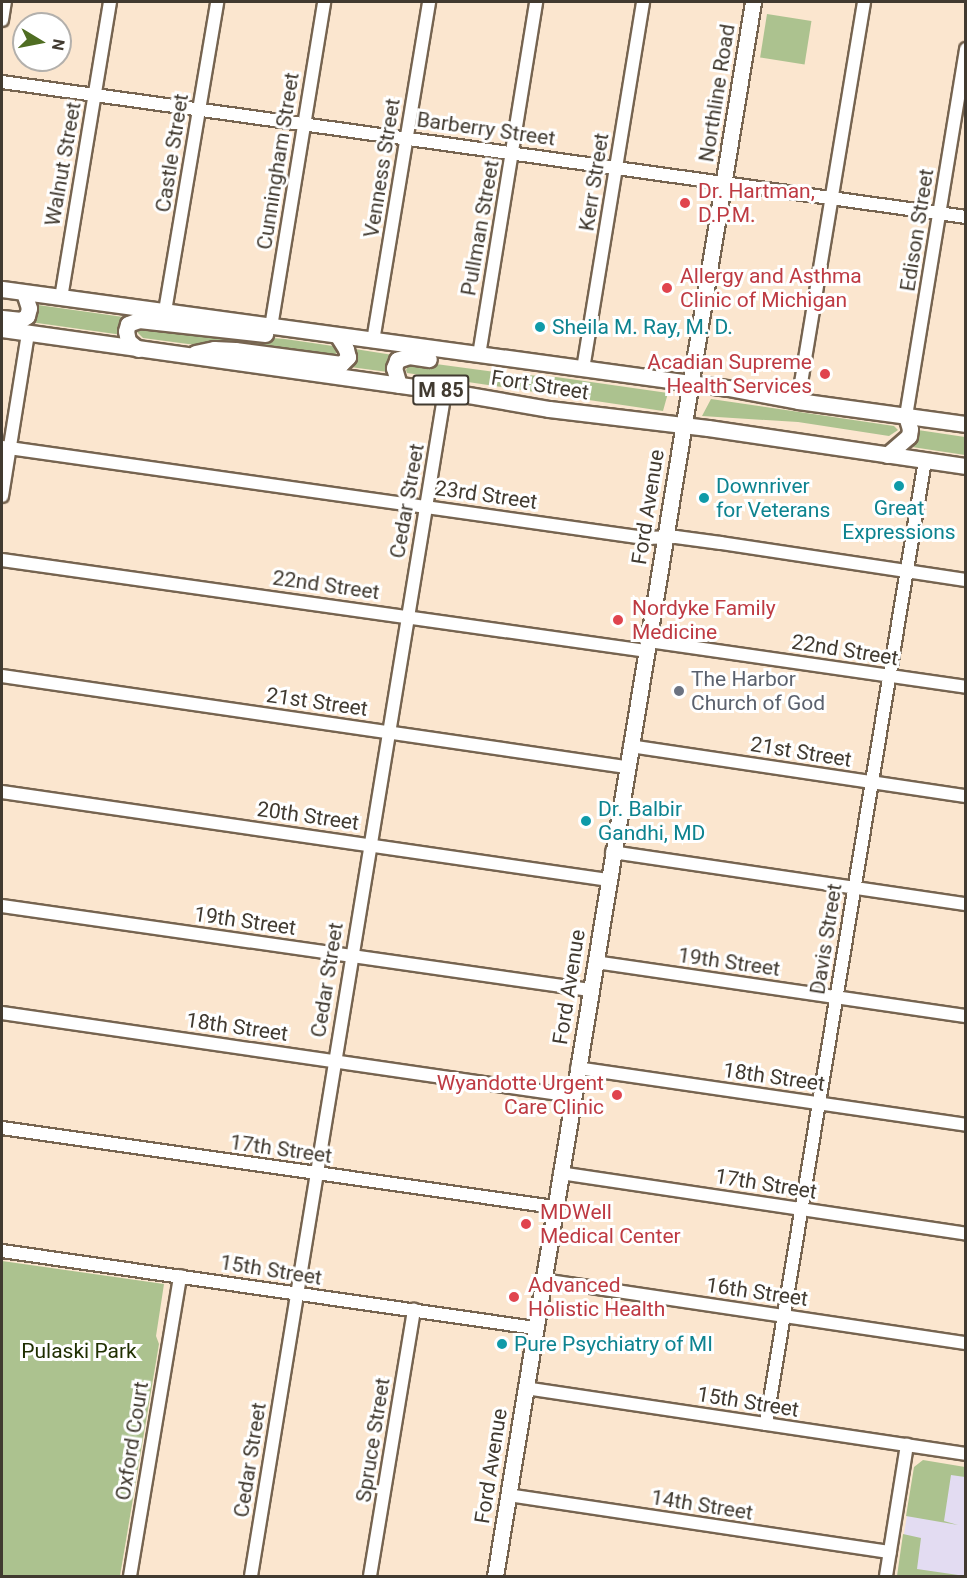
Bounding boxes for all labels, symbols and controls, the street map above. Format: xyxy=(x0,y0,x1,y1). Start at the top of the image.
north arrow xyxy=(12,12,72,72)
street label: Northline Road xyxy=(694,22,740,164)
text: N xyxy=(48,38,69,52)
street label: Cunningham Street xyxy=(252,71,304,251)
street label: Castle Street xyxy=(150,92,194,214)
street label: Venness Street xyxy=(359,97,405,239)
street label: Walnut Street xyxy=(40,100,86,228)
street label: Barberry Street xyxy=(415,107,557,151)
street label: Kerr Street xyxy=(574,131,614,233)
street label: Pullman Street xyxy=(456,158,504,298)
street label: Edison Street xyxy=(895,167,939,293)
place label: Dr. Hartman, D.P.M. xyxy=(698,178,815,228)
marker: Dr. Hartman, D.P.M. xyxy=(676,194,694,212)
place label: Allergy and Asthma Clinic of Michigan xyxy=(680,263,862,313)
marker: Allergy and Asthma Clinic of Michigan xyxy=(658,279,676,297)
place label: Sheila M. Ray, M. D. xyxy=(552,314,733,340)
marker: Sheila M. Ray, M. D. xyxy=(533,320,547,334)
place label: Acadian Supreme Health Services xyxy=(647,349,812,399)
street label: Fort Street xyxy=(489,365,591,405)
marker: Acadian Supreme Health Services xyxy=(816,365,834,383)
road number: M 85 xyxy=(411,373,471,407)
street label: Cedar Street xyxy=(385,442,429,560)
street label: Ford Avenue xyxy=(626,448,670,566)
place label: Downriver for Veterans xyxy=(716,473,830,523)
street label: 23rd Street xyxy=(433,475,539,515)
marker: Great Expressions xyxy=(892,479,906,493)
marker: Downriver for Veterans xyxy=(697,491,711,505)
place label: Great Expressions xyxy=(842,495,956,545)
street label: 22nd Street xyxy=(271,565,381,605)
place label: Nordyke Family Medicine xyxy=(632,595,776,645)
marker: Nordyke Family Medicine xyxy=(609,611,627,629)
street label: 22nd Street xyxy=(790,629,900,671)
place label: The Harbor Church of God xyxy=(691,666,825,716)
street label: 21st Street xyxy=(265,682,369,722)
marker: The Harbor Church of God xyxy=(672,684,686,698)
street label: 21st Street xyxy=(749,732,853,772)
street label: 20th Street xyxy=(255,796,361,836)
place label: Dr. Balbir Gandhi, MD xyxy=(598,796,705,846)
marker: Dr. Balbir Gandhi, MD xyxy=(579,814,593,828)
street label: Davis Street xyxy=(805,882,847,996)
street label: 19th Street xyxy=(192,901,298,941)
street label: Cedar Street xyxy=(305,921,349,1039)
street label: Ford Avenue xyxy=(547,928,591,1046)
street label: 19th Street xyxy=(676,942,782,982)
street label: 18th Street xyxy=(184,1007,290,1047)
street label: 18th Street xyxy=(721,1057,827,1097)
place label: Wyandotte Urgent Care Clinic xyxy=(437,1070,604,1120)
marker: Wyandotte Urgent Care Clinic xyxy=(608,1086,626,1104)
street label: 17th Street xyxy=(228,1129,334,1169)
street label: 17th Street xyxy=(713,1164,819,1204)
place label: MDWell Medical Center xyxy=(540,1199,681,1249)
marker: MDWell Medical Center xyxy=(517,1215,535,1233)
street label: 15th Street xyxy=(218,1250,324,1290)
place label: Advanced Holistic Health xyxy=(528,1272,665,1322)
street label: 16th Street xyxy=(704,1272,810,1312)
marker: Advanced Holistic Health xyxy=(505,1288,523,1306)
place label: Pure Psychiatry of MI xyxy=(514,1331,713,1357)
marker: Pure Psychiatry of MI xyxy=(495,1337,509,1351)
park label: Pulaski Park xyxy=(21,1338,137,1364)
street label: Spruce Street xyxy=(351,1376,395,1504)
street label: Oxford Court xyxy=(110,1380,154,1502)
street label: 15th Street xyxy=(695,1382,801,1422)
street label: Cedar Street xyxy=(228,1401,272,1519)
street label: Ford Avenue xyxy=(469,1407,513,1525)
street label: 14th Street xyxy=(649,1485,755,1525)

